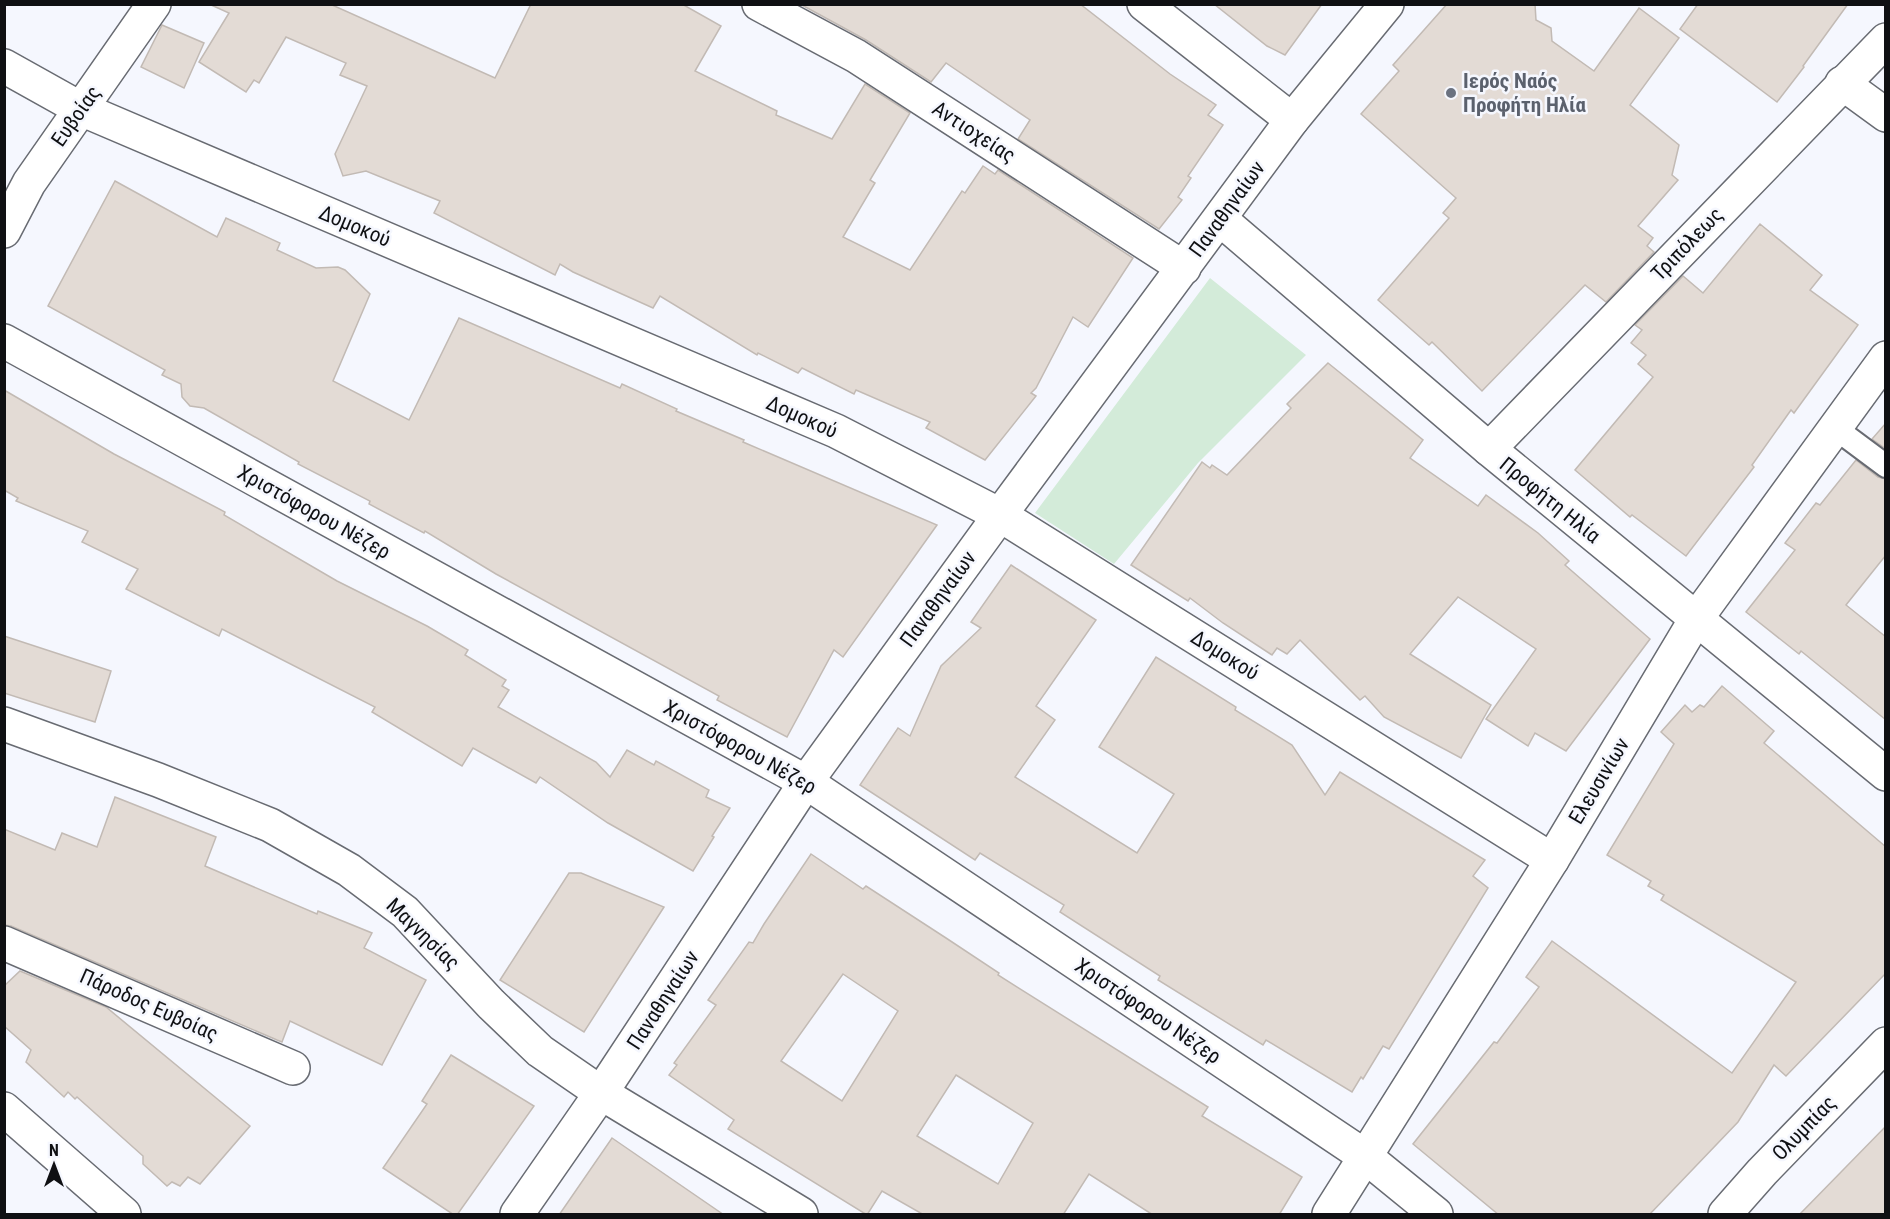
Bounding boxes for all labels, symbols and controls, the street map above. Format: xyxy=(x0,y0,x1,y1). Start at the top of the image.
place label: Ιερός Ναός Προφήτη Ηλία xyxy=(1463,69,1587,117)
street label: Ευβοίας xyxy=(47,81,105,151)
marker: Ιερός Ναός Προφήτη Ηλία xyxy=(1444,86,1458,100)
street label: Αντιοχείας xyxy=(928,96,1020,168)
street label: Παναθηναίων xyxy=(1184,156,1270,262)
street label: Δομοκού xyxy=(316,200,394,252)
street label: Τριπόλεως xyxy=(1646,202,1728,286)
street label: Δομοκού xyxy=(763,391,841,443)
street label: Προφήτη Ηλία xyxy=(1495,452,1606,548)
street label: Χριστόφορου Νέζερ xyxy=(233,460,395,564)
street label: Παναθηναίων xyxy=(895,546,981,652)
street label: Δομοκού xyxy=(1187,625,1263,685)
street label: Χριστόφορου Νέζερ xyxy=(659,695,821,799)
street label: Ελευσινίων xyxy=(1564,734,1634,828)
street label: Μαγνησίας xyxy=(382,893,464,975)
street label: Παναθηναίων xyxy=(622,946,704,1054)
street label: Χριστόφορου Νέζερ xyxy=(1070,953,1226,1069)
street label: Πάροδος Ευβοίας xyxy=(76,964,222,1046)
street label: Ολυμπίας xyxy=(1767,1091,1841,1165)
north arrow xyxy=(24,1135,84,1195)
text: N xyxy=(49,1141,59,1160)

